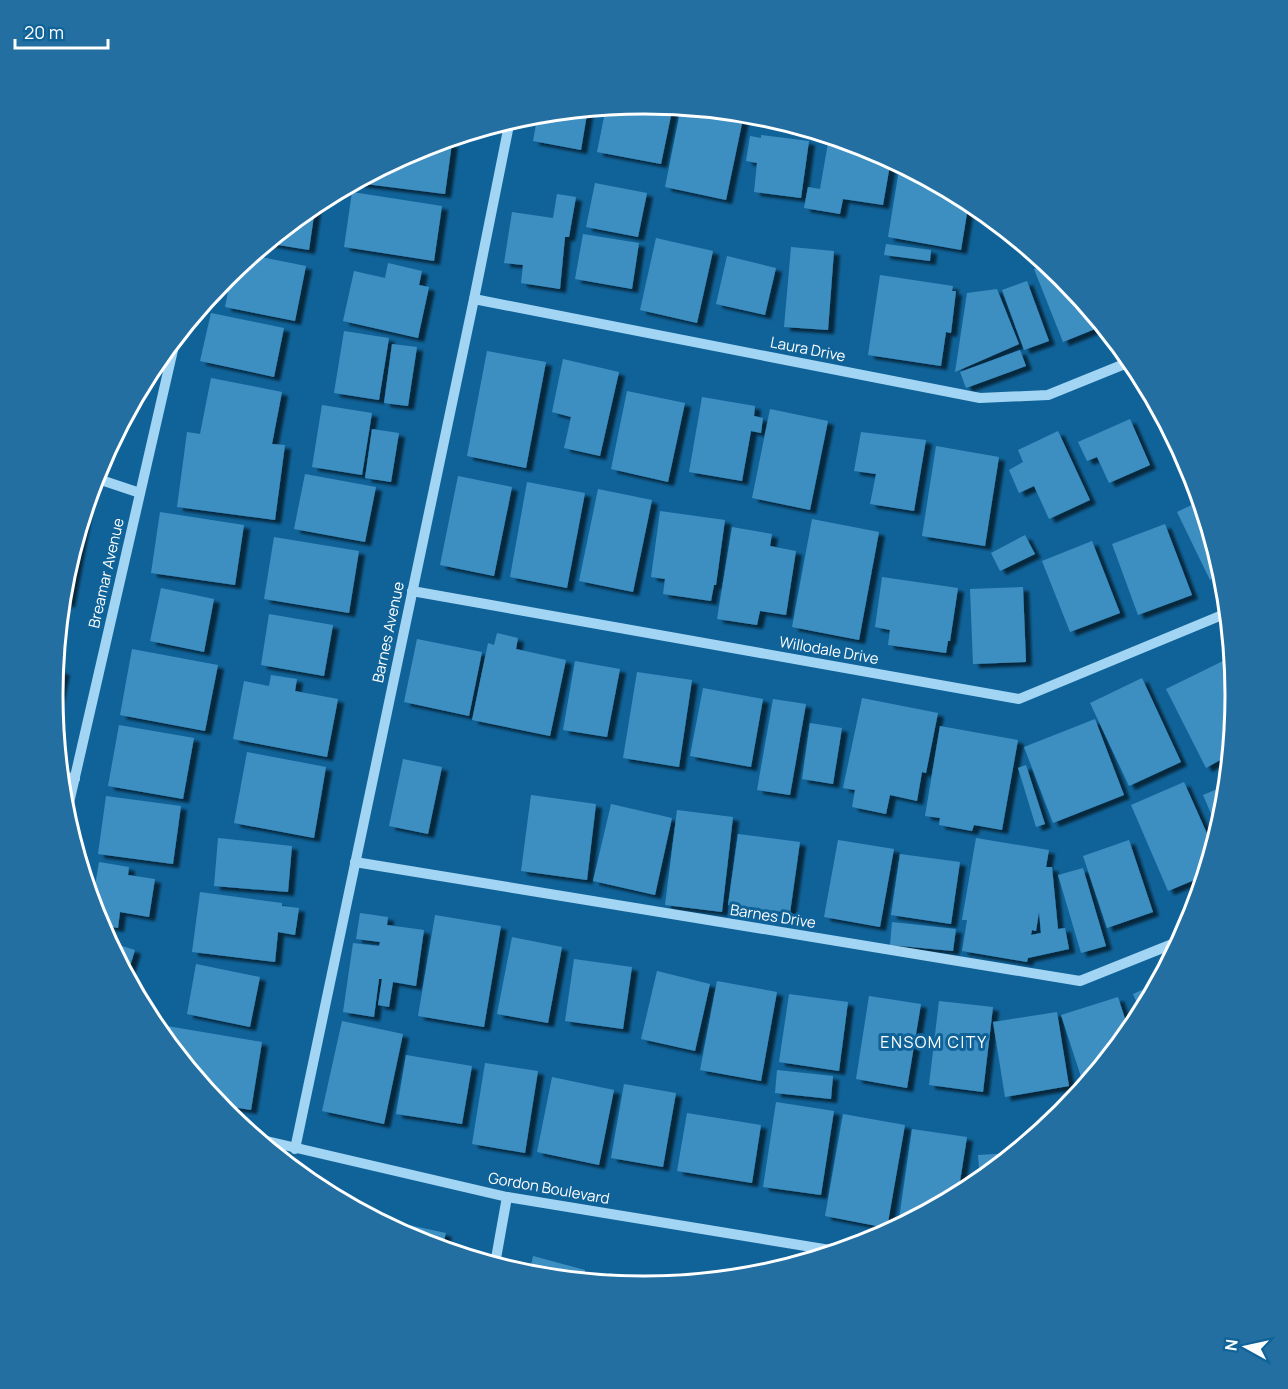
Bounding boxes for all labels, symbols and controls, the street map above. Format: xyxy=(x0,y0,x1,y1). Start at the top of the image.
scale bar xyxy=(15,12,108,50)
text: 20 m xyxy=(24,20,64,44)
street label: Laura Drive xyxy=(768,331,848,367)
street label: Breamar Avenue xyxy=(83,516,129,630)
street label: Barnes Avenue xyxy=(367,579,409,684)
street label: Willodale Drive xyxy=(778,631,881,669)
street label: Barnes Drive xyxy=(729,899,818,933)
district label: ENSOM CITY xyxy=(880,1031,988,1053)
street label: Gordon Boulevard xyxy=(487,1167,611,1209)
north arrow xyxy=(1216,1317,1276,1377)
text: N xyxy=(1219,1338,1243,1352)

